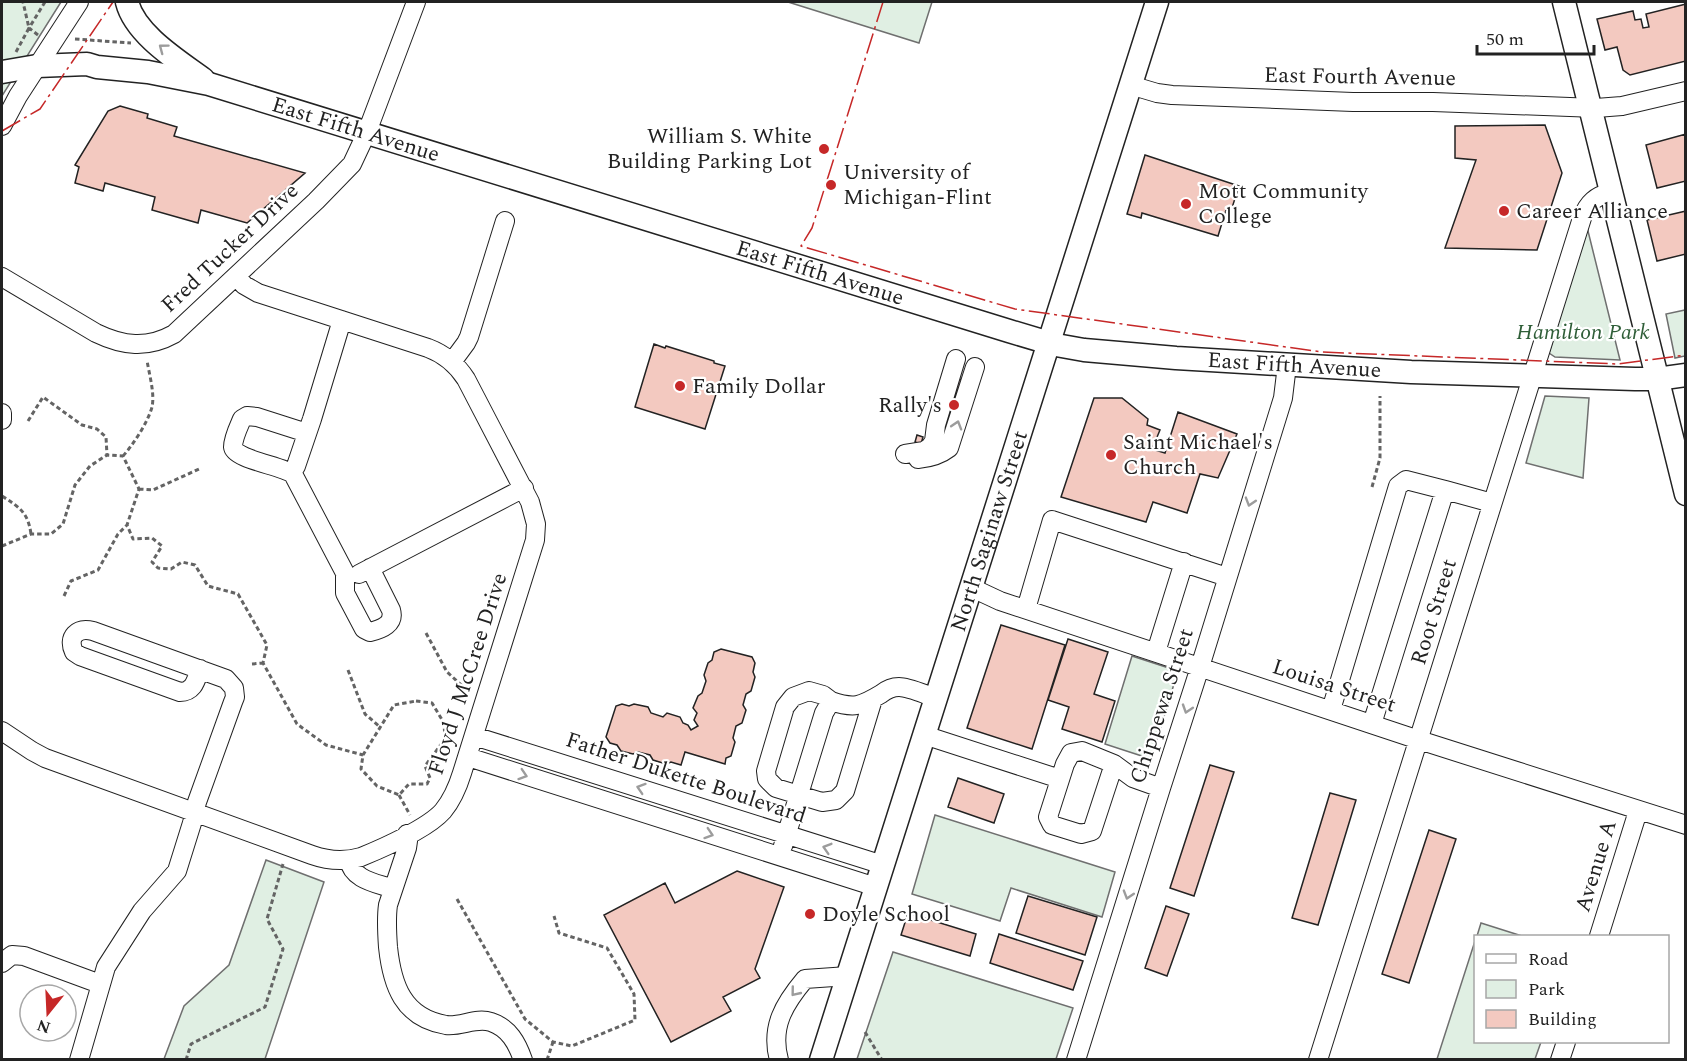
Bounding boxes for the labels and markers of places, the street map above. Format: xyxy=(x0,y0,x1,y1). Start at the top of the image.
place label: William S. White Building Parking Lot xyxy=(607,120,812,178)
marker: William S. White Building Parking Lot xyxy=(817,142,831,156)
place label: University of Michigan-Flint xyxy=(843,156,992,214)
place label: Mott Community College xyxy=(1198,175,1369,233)
marker: University of Michigan-Flint xyxy=(824,178,838,192)
place label: Career Alliance xyxy=(1516,195,1668,228)
marker: Mott Community College xyxy=(1179,197,1193,211)
marker: Career Alliance xyxy=(1497,204,1511,218)
place label: Family Dollar xyxy=(692,370,826,403)
marker: Family Dollar xyxy=(673,379,687,393)
place label: Rally's xyxy=(878,389,942,422)
marker: Rally's xyxy=(947,398,961,412)
place label: Saint Michael's Church xyxy=(1123,426,1273,484)
marker: Saint Michael's Church xyxy=(1104,448,1118,462)
place label: Doyle School xyxy=(822,898,950,931)
marker: Doyle School xyxy=(803,907,817,921)

